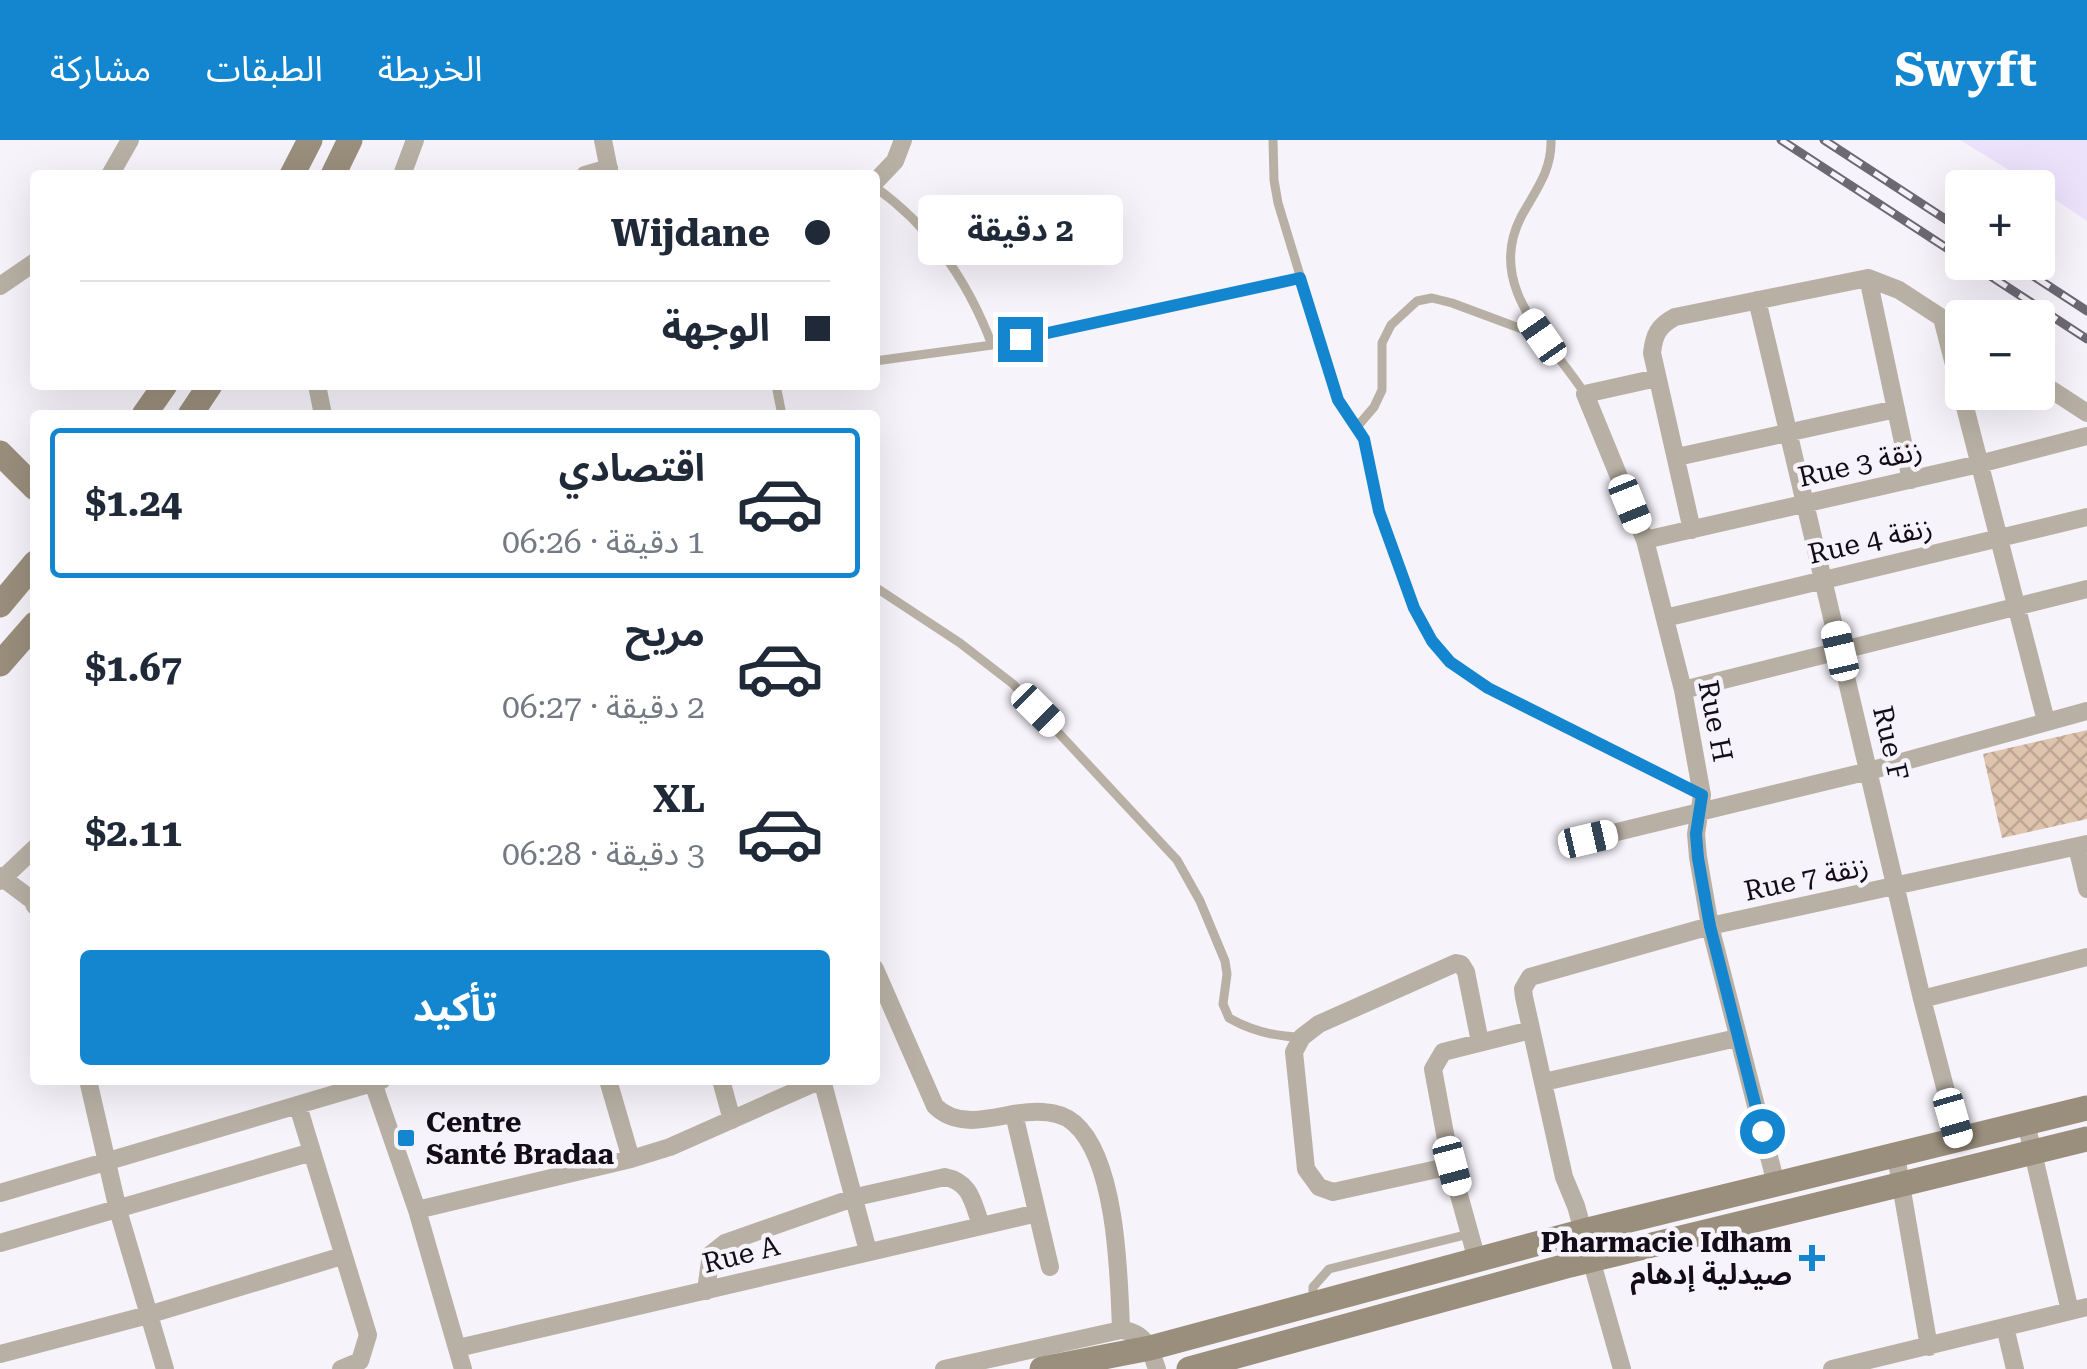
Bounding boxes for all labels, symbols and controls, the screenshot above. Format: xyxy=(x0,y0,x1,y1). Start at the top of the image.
text: Swyft xyxy=(1894,42,2037,98)
text: مشاركة xyxy=(50,49,151,90)
text: الطبقات xyxy=(206,49,323,90)
text: الخريطة xyxy=(378,49,483,90)
map controls xyxy=(1945,170,2055,410)
button: + xyxy=(1945,170,2055,280)
callout: 2 دقيقة xyxy=(918,194,1122,264)
text: Wijdane xyxy=(611,211,770,255)
text: 2 دقيقة xyxy=(967,211,1074,249)
button: − xyxy=(1945,300,2055,410)
car xyxy=(1513,304,1571,370)
text: الوجهة xyxy=(662,306,770,350)
route end xyxy=(998,317,1043,362)
street label: Rue 3 زنقة xyxy=(1795,433,1925,494)
text: اقتصادي xyxy=(559,446,705,490)
icon: car xyxy=(735,458,825,548)
car xyxy=(1605,471,1655,537)
text: $1.24 xyxy=(85,481,182,525)
street label: Rue 4 زنقة xyxy=(1805,510,1935,571)
text: 1 دقيقة · 06:26 xyxy=(502,523,705,561)
text: مريح xyxy=(625,611,705,655)
car xyxy=(1819,618,1861,684)
icon: car xyxy=(735,623,825,713)
text: $1.67 xyxy=(85,646,182,690)
car xyxy=(1006,678,1070,742)
street label: Rue H xyxy=(1691,678,1740,765)
text: 2 دقيقة · 06:27 xyxy=(502,688,705,726)
street label: Rue F xyxy=(1866,703,1915,784)
text: XL xyxy=(653,777,705,821)
icon: car xyxy=(735,788,825,878)
text: $2.11 xyxy=(85,811,182,855)
car xyxy=(1555,818,1621,860)
text: 3 دقيقة · 06:28 xyxy=(502,835,705,873)
street label: Rue 7 زنقة xyxy=(1741,849,1871,908)
button: تأكيد xyxy=(80,950,830,1065)
car xyxy=(1930,1085,1976,1151)
place label: Centre Santé Bradaa xyxy=(426,1106,614,1171)
route start xyxy=(1740,1109,1785,1154)
marker: Centre Santé Bradaa xyxy=(395,1127,417,1149)
car xyxy=(1430,1133,1474,1199)
place label: Pharmacie Idham صيدلية إدهام xyxy=(1541,1226,1792,1296)
street label: Rue A xyxy=(699,1229,784,1280)
marker: Pharmacie Idham صيدلية إدهام xyxy=(1801,1247,1823,1269)

